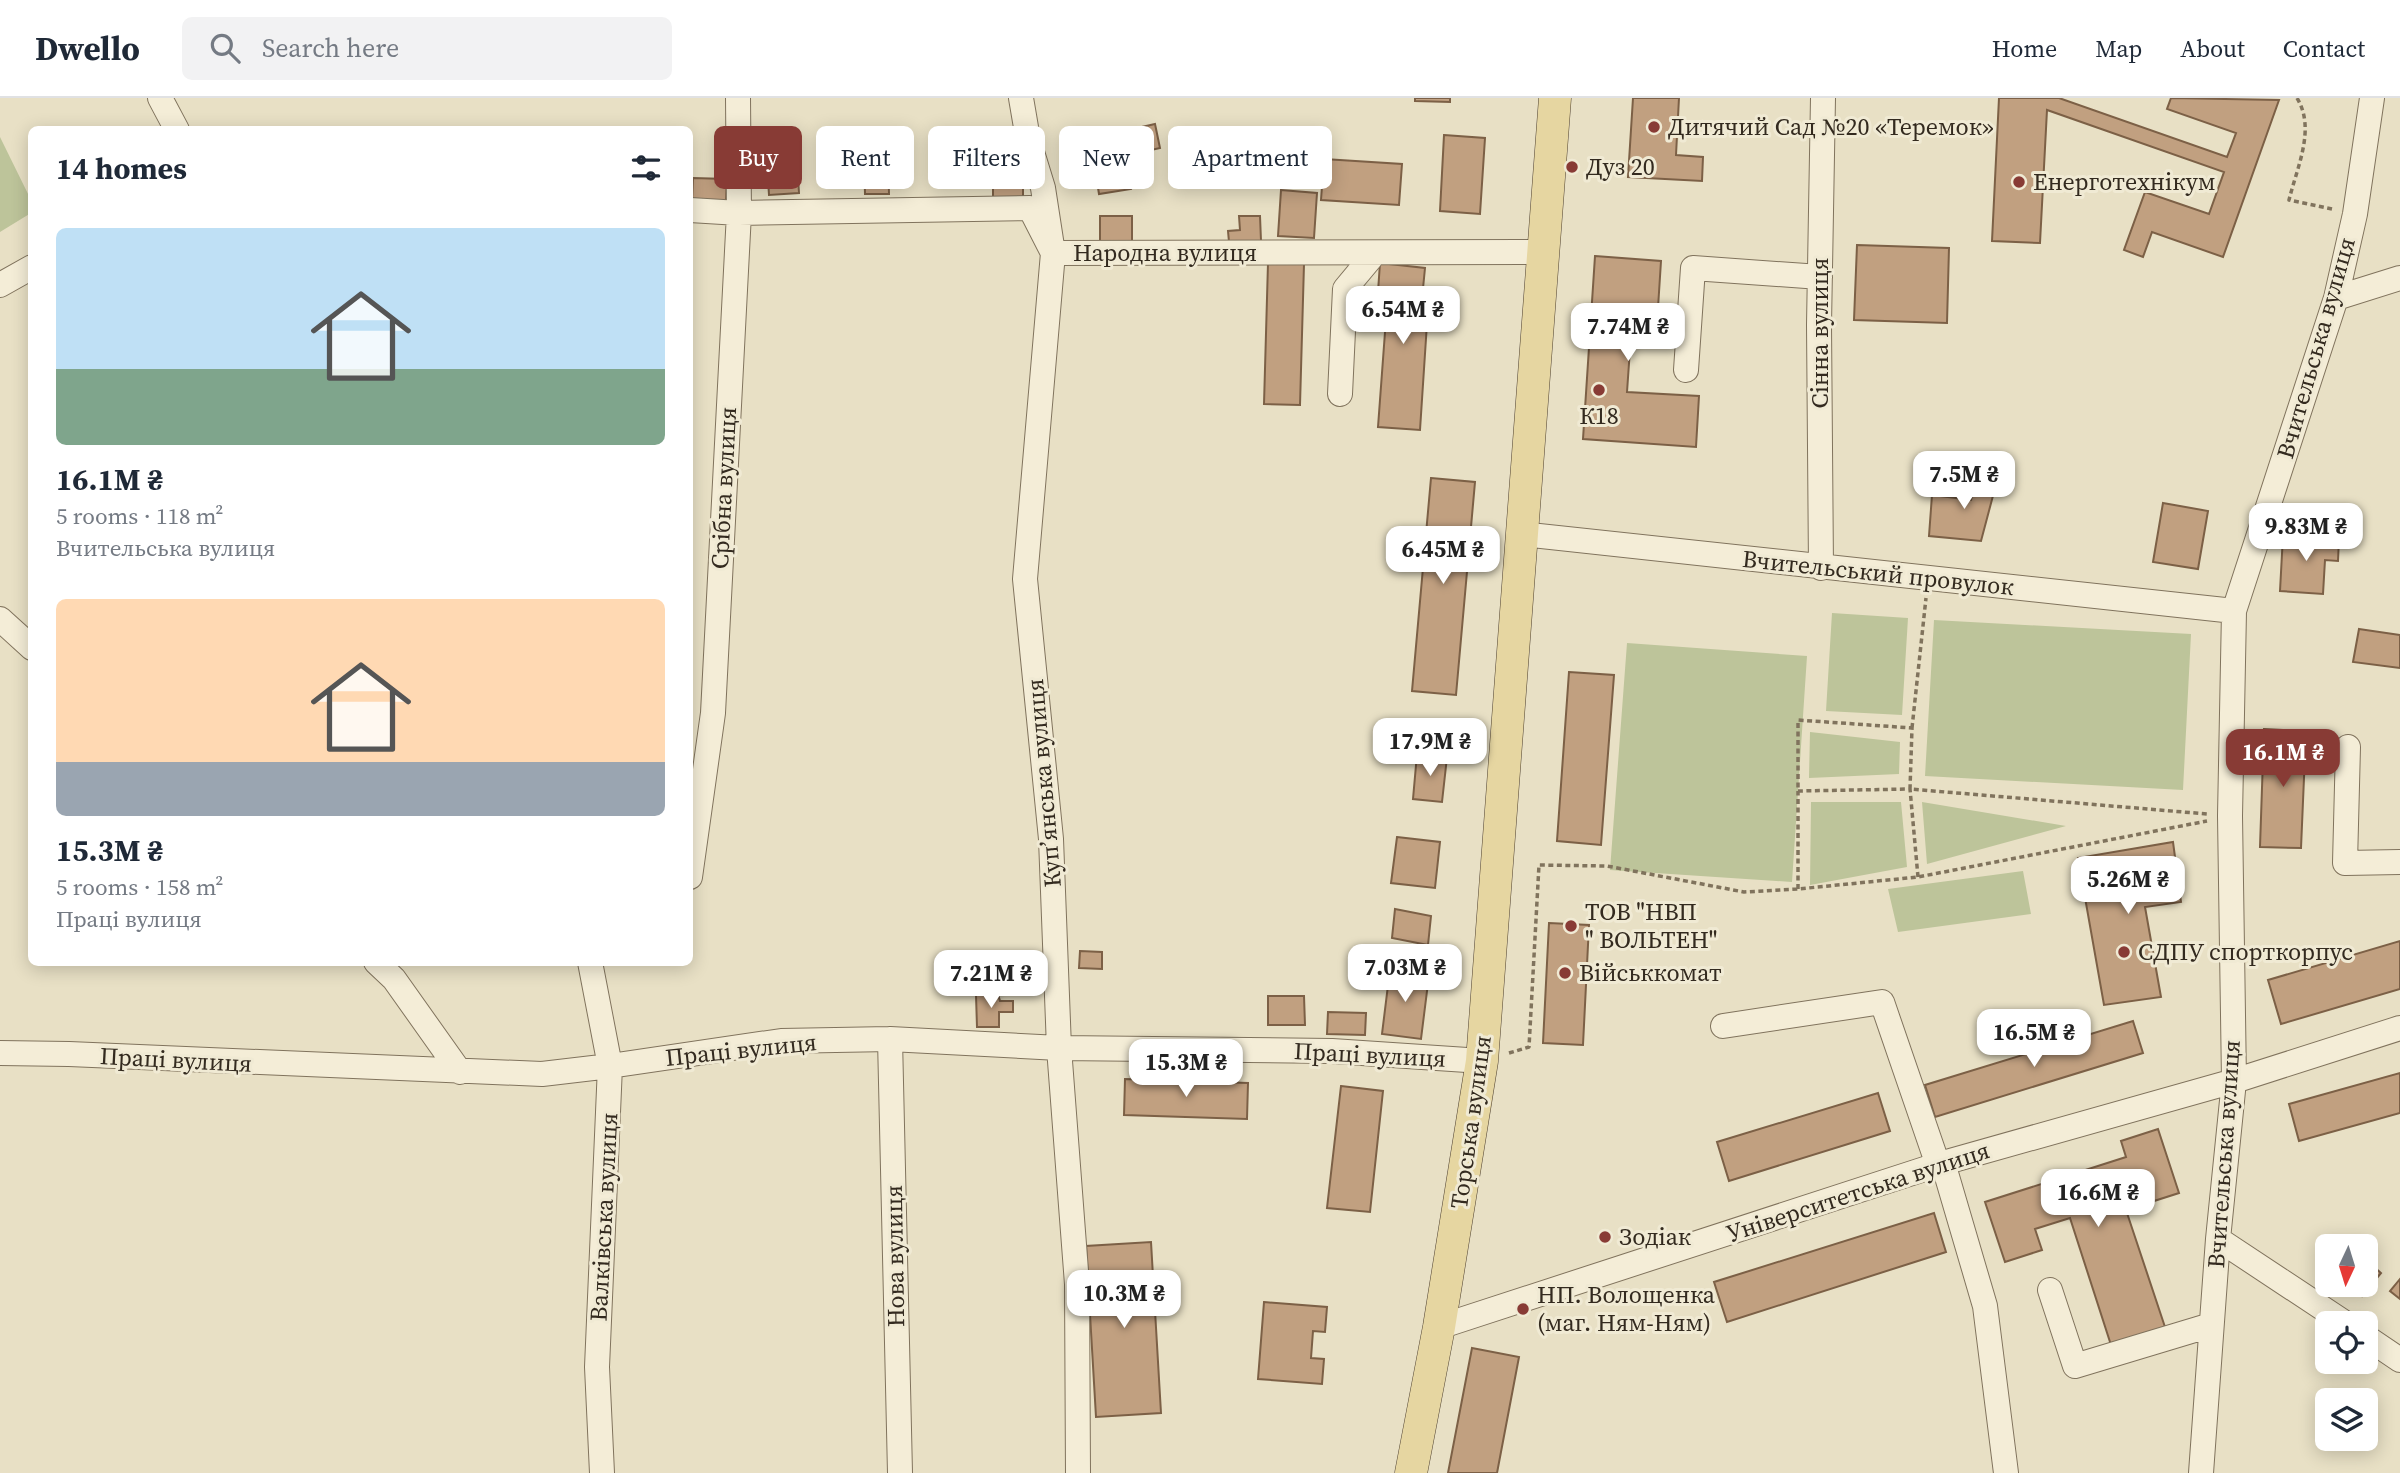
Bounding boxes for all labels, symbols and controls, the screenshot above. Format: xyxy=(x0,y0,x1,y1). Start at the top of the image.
search box xyxy=(182,17,672,80)
text: Dwello xyxy=(35,26,140,71)
icon: search xyxy=(206,29,244,67)
text: Search here xyxy=(262,30,399,66)
text: Home xyxy=(1992,32,2057,65)
text: Map xyxy=(2095,32,2142,65)
text: About xyxy=(2180,32,2245,65)
text: Contact xyxy=(2283,32,2365,65)
place label: Дитячий Сад №20 «Теремок» xyxy=(1668,110,1994,143)
marker: Дитячий Сад №20 «Теремок» xyxy=(1646,119,1662,135)
chip: Buy xyxy=(714,126,802,189)
chip: Rent xyxy=(816,126,914,189)
chip: Filters xyxy=(928,126,1045,189)
chip: New xyxy=(1059,126,1154,189)
chip: Apartment xyxy=(1168,126,1332,189)
text: 14 homes xyxy=(56,148,187,189)
icon: filters xyxy=(627,149,665,187)
place label: Дуз 20 xyxy=(1586,150,1655,183)
marker: Дуз 20 xyxy=(1564,159,1580,175)
place label: Енерготехнікум xyxy=(2033,165,2216,198)
marker: Енерготехнікум xyxy=(2011,174,2027,190)
street label: Вчительська вулиця xyxy=(2268,233,2363,462)
street label: Народна вулиця xyxy=(1073,236,1257,269)
street label: Сінна вулиця xyxy=(1803,258,1836,408)
icon: home xyxy=(298,273,424,399)
pin: 6.54M ₴ xyxy=(1338,286,1468,346)
text: 6.54M ₴ xyxy=(1362,293,1444,325)
pin: 7.74M ₴ xyxy=(1563,303,1693,363)
text: 7.74M ₴ xyxy=(1587,310,1669,342)
marker: К18 xyxy=(1591,382,1607,398)
place label: К18 xyxy=(1579,399,1619,432)
street label: Срібна вулиця xyxy=(703,406,744,570)
pin: 7.5M ₴ xyxy=(1907,452,2021,511)
text: 7.5M ₴ xyxy=(1929,458,1999,490)
text: 16.1M ₴ xyxy=(56,459,163,500)
text: 5 rooms · 118 m² xyxy=(56,500,223,532)
pin: 9.83M ₴ xyxy=(2241,504,2371,563)
text: 9.83M ₴ xyxy=(2265,510,2347,542)
pin: 6.45M ₴ xyxy=(1378,526,1508,586)
text: Вчительська вулиця xyxy=(56,532,275,564)
text: 6.45M ₴ xyxy=(1402,533,1484,565)
street label: Вчительський провулок xyxy=(1741,542,2015,603)
icon: home xyxy=(298,644,424,770)
street label: Куп’янська вулиця xyxy=(1018,677,1069,889)
pin: 17.9M ₴ xyxy=(1365,718,1495,778)
text: 17.9M ₴ xyxy=(1389,725,1471,757)
pin: 16.1M ₴ xyxy=(2218,730,2348,789)
text: 16.1M ₴ xyxy=(2242,736,2324,768)
text: 15.3M ₴ xyxy=(56,830,163,871)
pin: 5.26M ₴ xyxy=(2063,856,2193,916)
text: 5.26M ₴ xyxy=(2087,863,2169,895)
text: 5 rooms · 158 m² xyxy=(56,871,223,903)
place label: ТОВ "НВП " ВОЛЬТЕН" xyxy=(1585,895,1717,956)
text: Праці вулиця xyxy=(56,903,202,935)
marker: ТОВ "НВП " ВОЛЬТЕН" xyxy=(1563,918,1579,934)
place label: СДПУ спорткорпус xyxy=(2138,935,2353,968)
pin: 7.03M ₴ xyxy=(1340,944,1470,1004)
marker: СДПУ спорткорпус xyxy=(2116,944,2132,960)
pin: 7.21M ₴ xyxy=(926,950,1056,1010)
text: 7.03M ₴ xyxy=(1364,951,1446,983)
place label: Військкомат xyxy=(1579,956,1722,989)
text: 7.21M ₴ xyxy=(950,957,1032,989)
marker: Військкомат xyxy=(1557,965,1573,981)
pin: 16.5M ₴ xyxy=(1969,1010,2099,1069)
text: 16.5M ₴ xyxy=(1993,1016,2075,1048)
street label: Праці вулиця xyxy=(664,1025,818,1074)
street label: Торська вулиця xyxy=(1442,1033,1499,1211)
street label: Праці вулиця xyxy=(1293,1034,1447,1075)
street label: Праці вулиця xyxy=(99,1039,253,1080)
street label: Вчительська вулиця xyxy=(2199,1039,2248,1269)
pin: 15.3M ₴ xyxy=(1121,1040,1251,1099)
text: 15.3M ₴ xyxy=(1145,1046,1227,1078)
street label: Валківська вулиця xyxy=(582,1112,625,1322)
street label: Університетська вулиця xyxy=(1722,1133,1994,1250)
pin: 16.6M ₴ xyxy=(2033,1170,2163,1229)
text: 16.6M ₴ xyxy=(2057,1176,2139,1208)
street label: Нова вулиця xyxy=(877,1185,912,1327)
place label: Зодіак xyxy=(1619,1220,1691,1253)
marker: Зодіак xyxy=(1597,1229,1613,1245)
north arrow xyxy=(2315,1234,2378,1297)
map controls xyxy=(2315,1234,2378,1451)
pin: 10.3M ₴ xyxy=(1059,1270,1189,1330)
text: 10.3M ₴ xyxy=(1083,1277,1165,1309)
place label: НП. Волощенка (маг. Ням-Ням) xyxy=(1537,1278,1716,1339)
marker: НП. Волощенка (маг. Ням-Ням) xyxy=(1515,1301,1531,1317)
button: locate xyxy=(2315,1311,2378,1374)
button: layers xyxy=(2315,1388,2378,1451)

